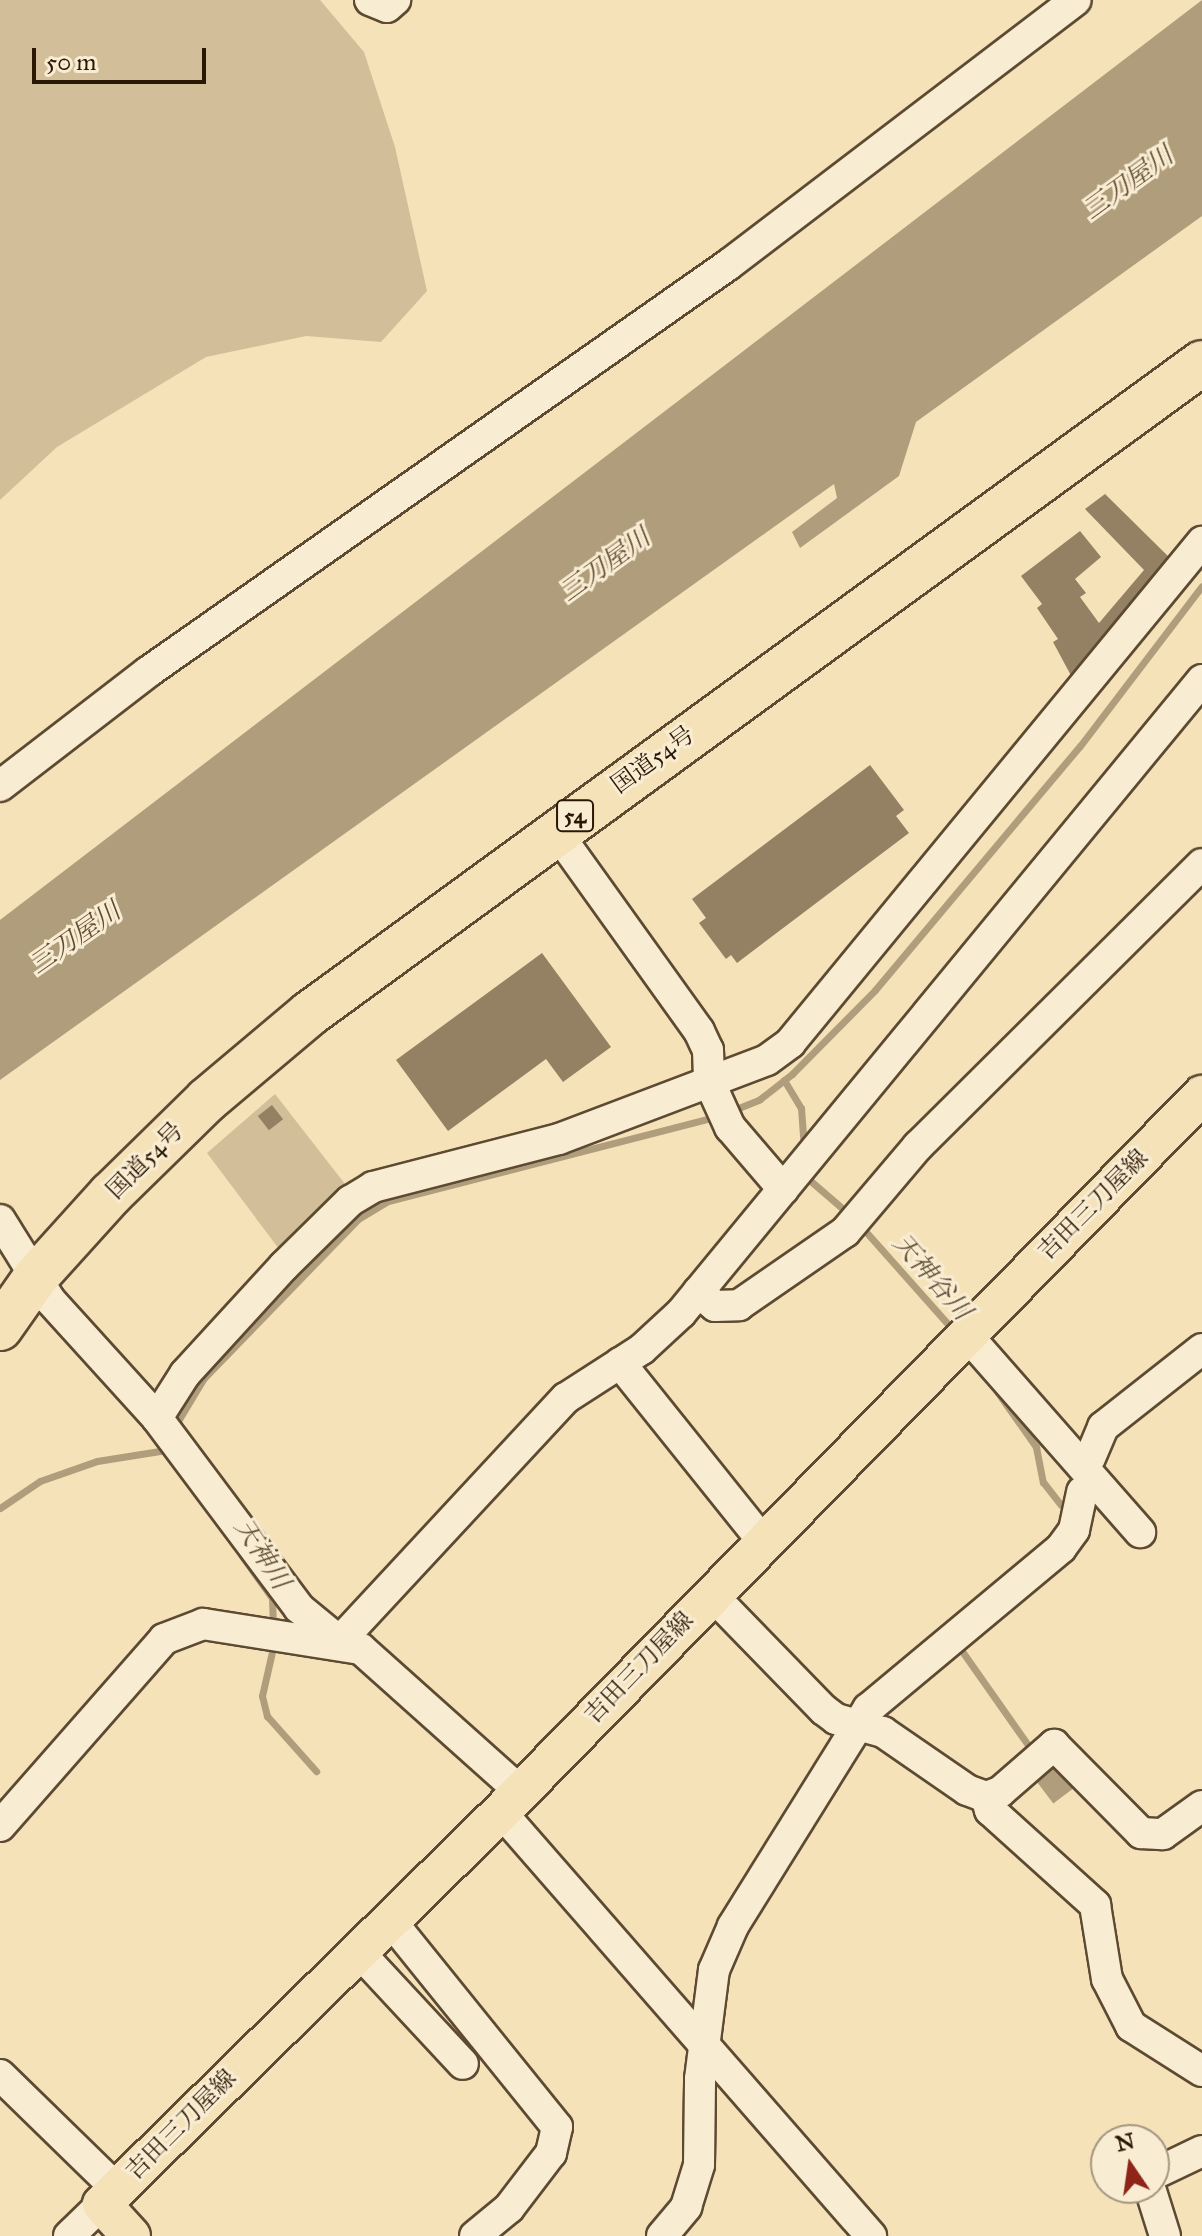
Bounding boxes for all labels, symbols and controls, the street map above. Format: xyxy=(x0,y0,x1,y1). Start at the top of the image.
scale bar xyxy=(36,32,210,82)
text: 50 m xyxy=(46,47,96,77)
water label: 三刀屋川 xyxy=(1077,140,1179,226)
water label: 三刀屋川 xyxy=(554,522,656,608)
street label: 国道54号 xyxy=(606,720,700,800)
road number: 54 xyxy=(555,798,595,834)
water label: 三刀屋川 xyxy=(23,895,127,981)
street label: 国道54号 xyxy=(101,1117,189,1205)
street label: 吉田三刀屋線 xyxy=(1032,1144,1154,1266)
water label: 天神谷川 xyxy=(886,1228,978,1326)
water label: 天神川 xyxy=(228,1513,296,1595)
street label: 吉田三刀屋線 xyxy=(579,1606,699,1730)
street label: 吉田三刀屋線 xyxy=(120,2064,242,2186)
north arrow xyxy=(1090,2124,1170,2204)
text: N xyxy=(1113,2127,1137,2157)

